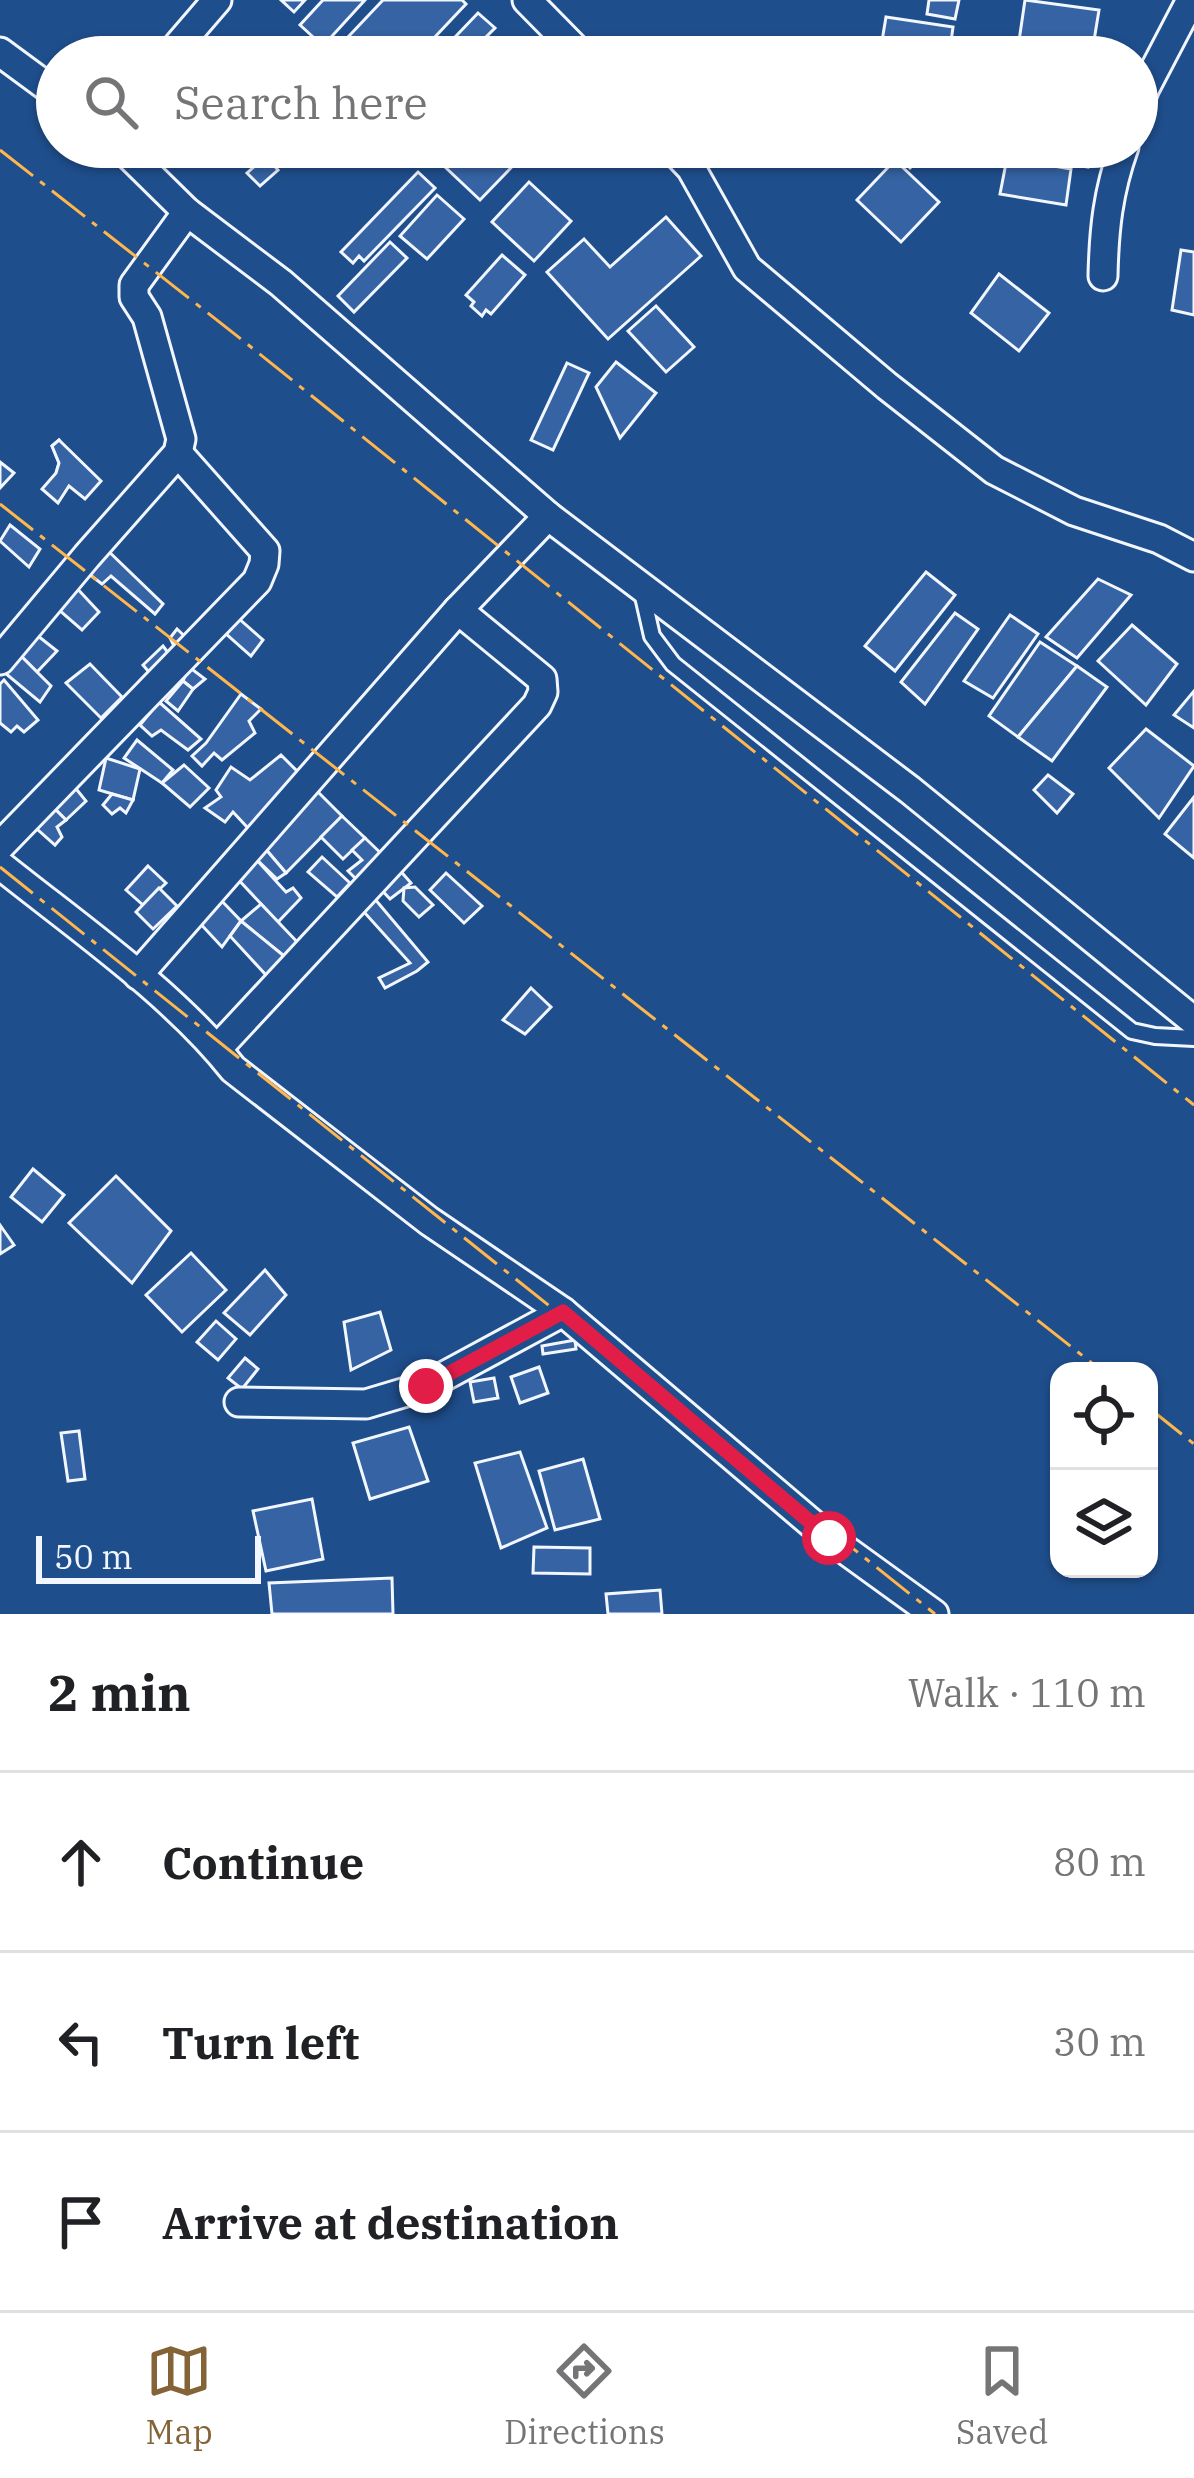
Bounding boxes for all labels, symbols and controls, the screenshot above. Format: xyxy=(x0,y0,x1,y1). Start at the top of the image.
search box xyxy=(36,36,1158,168)
icon: search xyxy=(78,69,144,135)
text: Search here xyxy=(174,73,428,131)
route end xyxy=(399,1359,453,1413)
map controls xyxy=(1050,1362,1158,1578)
button: locate xyxy=(1050,1362,1158,1470)
button: layers xyxy=(1050,1470,1158,1578)
route start xyxy=(802,1511,856,1565)
scale bar xyxy=(36,1530,261,1583)
text: 50 m xyxy=(54,1535,133,1578)
text: 2 min xyxy=(48,1659,191,1725)
text: Walk · 110 m xyxy=(908,1667,1146,1718)
icon: ahead xyxy=(48,1829,114,1895)
text: Continue xyxy=(162,1833,364,1891)
text: 80 m xyxy=(1053,1836,1146,1887)
icon: left xyxy=(48,2009,114,2075)
text: Turn left xyxy=(162,2013,359,2071)
text: 30 m xyxy=(1053,2016,1146,2067)
icon: arrive xyxy=(48,2189,114,2255)
text: Arrive at destination xyxy=(162,2193,619,2251)
tab: Map xyxy=(146,2338,213,2453)
tab: Directions xyxy=(504,2338,665,2453)
tab: Saved xyxy=(956,2338,1048,2453)

